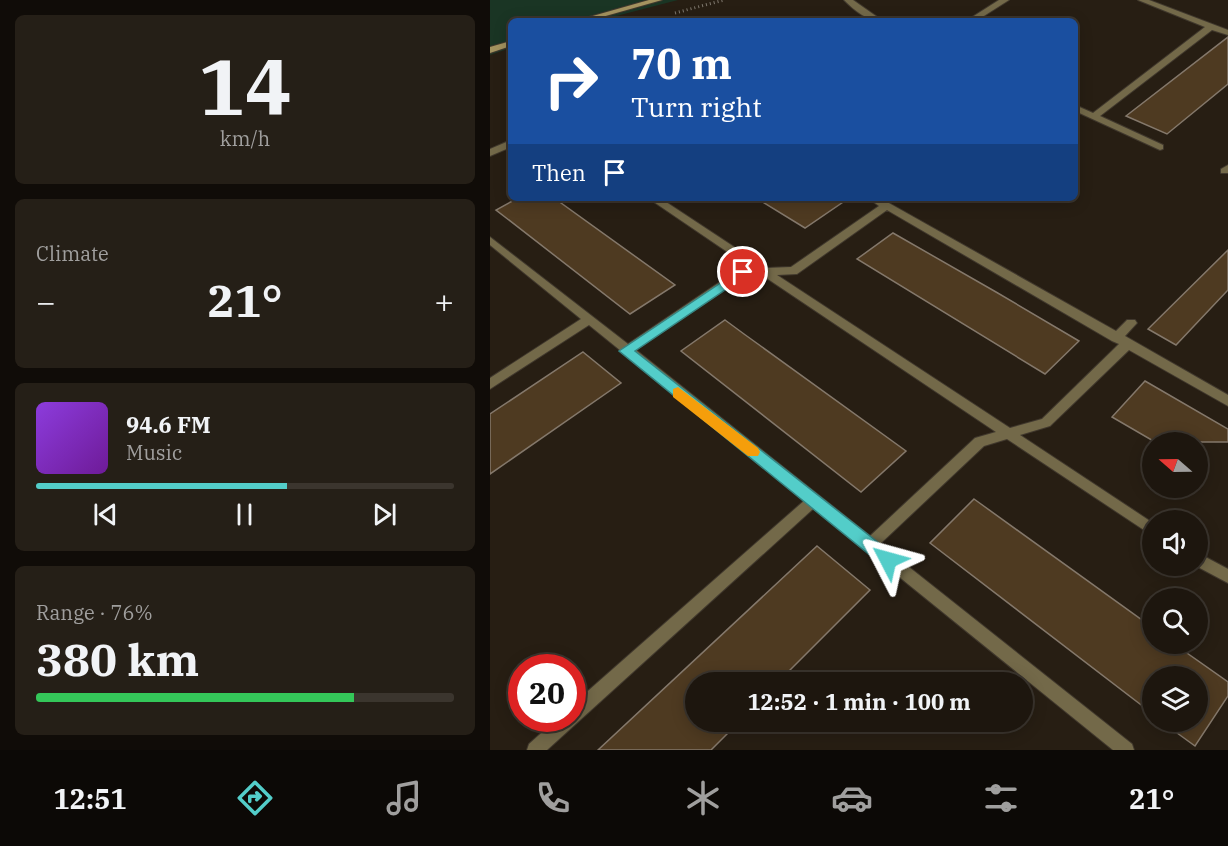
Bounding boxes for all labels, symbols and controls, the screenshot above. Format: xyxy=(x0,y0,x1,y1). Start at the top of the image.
text: 14 xyxy=(198,35,292,136)
text: 70 m xyxy=(631,36,732,91)
icon: right xyxy=(532,42,610,120)
text: Turn right xyxy=(631,89,762,124)
text: km/h xyxy=(220,125,270,152)
icon: arrive xyxy=(598,156,631,189)
text: Then xyxy=(532,158,586,187)
text: Climate xyxy=(36,240,109,267)
pin xyxy=(717,246,768,297)
icon: arrive xyxy=(726,255,759,288)
text: 21° xyxy=(207,271,283,329)
text: − xyxy=(36,280,56,323)
text: + xyxy=(434,280,454,323)
text: 94.6 FM xyxy=(126,410,211,439)
north arrow xyxy=(1142,432,1208,498)
map controls xyxy=(1142,432,1208,732)
text: Music xyxy=(126,439,182,466)
icon: previous xyxy=(89,498,122,531)
icon: pause xyxy=(228,498,261,531)
icon: next xyxy=(368,498,401,531)
button: sound xyxy=(1142,510,1208,576)
position arrow xyxy=(856,528,920,592)
button: search xyxy=(1142,588,1208,654)
text: Range · 76% xyxy=(36,599,153,626)
text: 380 km xyxy=(36,630,199,688)
speed limit sign: 20 xyxy=(508,654,586,732)
button: layers xyxy=(1142,666,1208,732)
text: 12:52 · 1 min · 100 m xyxy=(747,687,971,716)
icon: directions xyxy=(234,777,276,819)
icon: music xyxy=(383,777,425,819)
icon: phone xyxy=(532,777,574,819)
icon: climate xyxy=(682,777,724,819)
icon: car xyxy=(831,777,873,819)
icon: filters xyxy=(980,777,1022,819)
text: 12:51 xyxy=(54,781,127,816)
text: 21° xyxy=(1129,781,1174,816)

